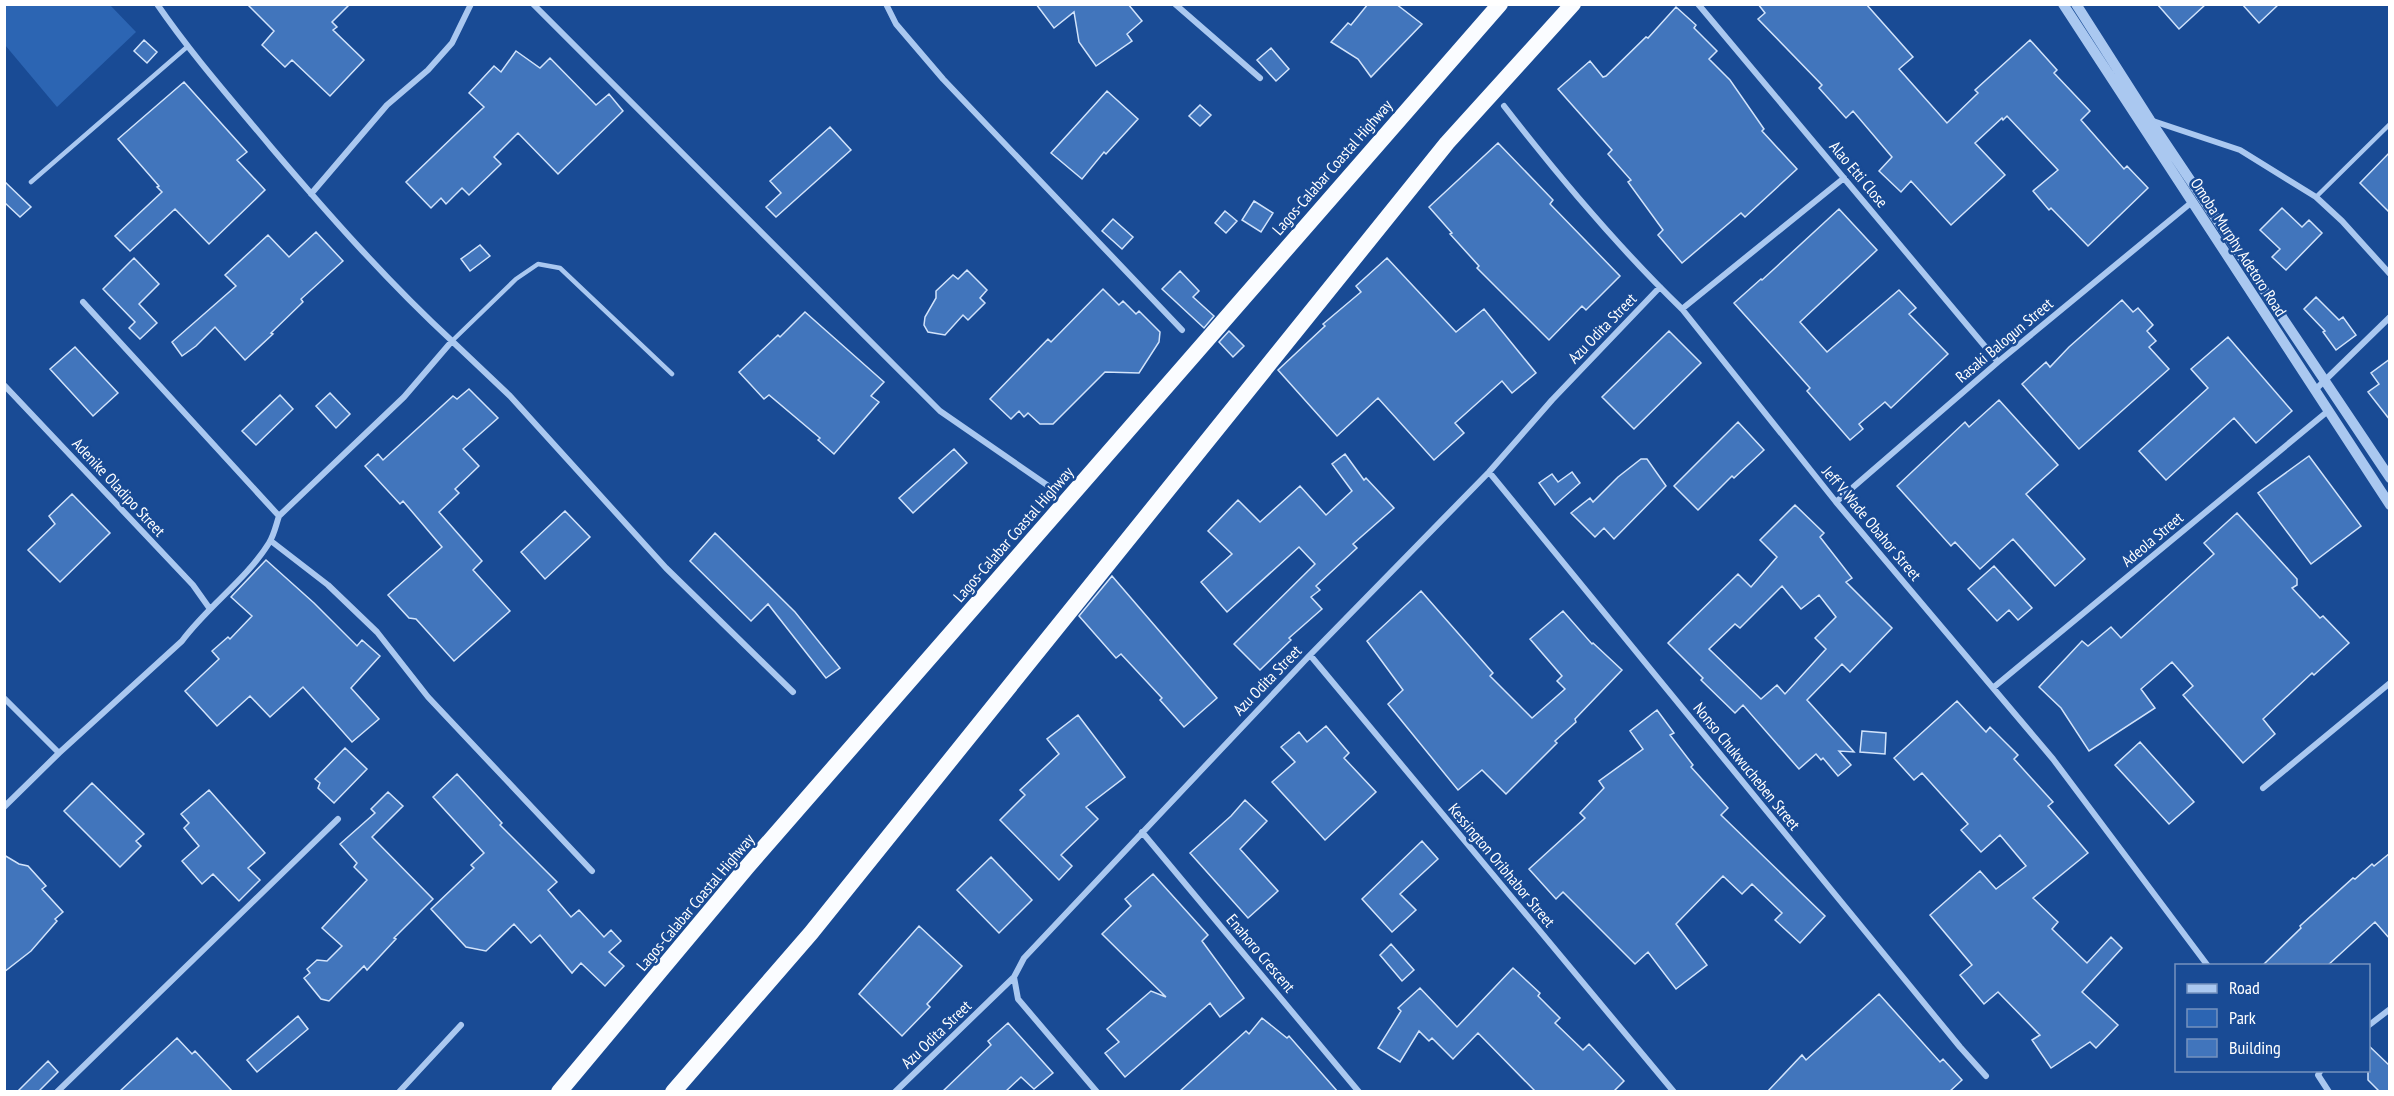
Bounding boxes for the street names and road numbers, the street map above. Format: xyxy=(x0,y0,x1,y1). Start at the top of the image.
street label: Lagos-Calabar Coastal Highway xyxy=(1268,95,1396,239)
street label: Alao Etti Close xyxy=(1825,137,1893,211)
street label: Omoba Murphy Adetoro Road xyxy=(2187,174,2291,320)
street label: Azu Odita Street xyxy=(1564,288,1641,367)
street label: Rasaki Balogun Street xyxy=(1951,293,2057,387)
street label: Adenike Oladipo Street xyxy=(68,434,170,541)
street label: Jeff V. Wade Obahor Street xyxy=(1818,461,1926,585)
street label: Lagos-Calabar Coastal Highway xyxy=(949,462,1077,606)
street label: Adeola Street xyxy=(2117,507,2187,571)
street label: Azu Odita Street xyxy=(1229,640,1306,719)
street label: Nonso Chukwucheben Street xyxy=(1689,698,1805,834)
street label: Kessington Oribhabor Street xyxy=(1444,799,1560,931)
street label: Lagos-Calabar Coastal Highway xyxy=(632,829,758,975)
street label: Enahoro Crescent xyxy=(1223,910,1300,997)
street label: Azu Odita Street xyxy=(897,995,976,1072)

